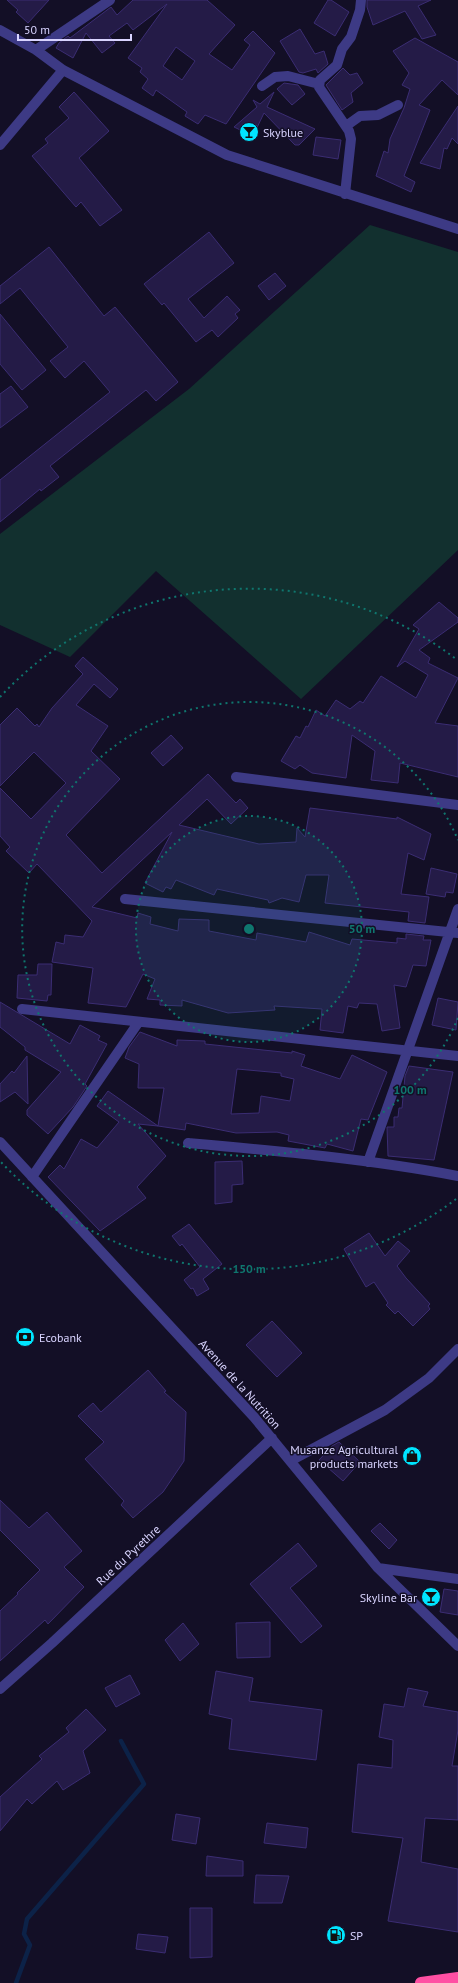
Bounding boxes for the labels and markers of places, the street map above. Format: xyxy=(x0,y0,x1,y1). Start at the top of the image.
bar icon: Skyblue xyxy=(238,121,260,143)
place label: Skyblue xyxy=(263,125,303,140)
centre of rings xyxy=(242,922,256,936)
bank icon: Ecobank xyxy=(14,1326,36,1348)
place label: Ecobank xyxy=(39,1330,82,1345)
place label: Musanze Agricultural products markets xyxy=(290,1442,398,1471)
shop icon: Musanze Agricultural products markets xyxy=(401,1445,423,1467)
bar icon: Skyline Bar xyxy=(420,1586,442,1608)
place label: Skyline Bar xyxy=(360,1590,417,1605)
fuel station icon: SP xyxy=(325,1924,347,1946)
place label: SP xyxy=(350,1928,363,1943)

